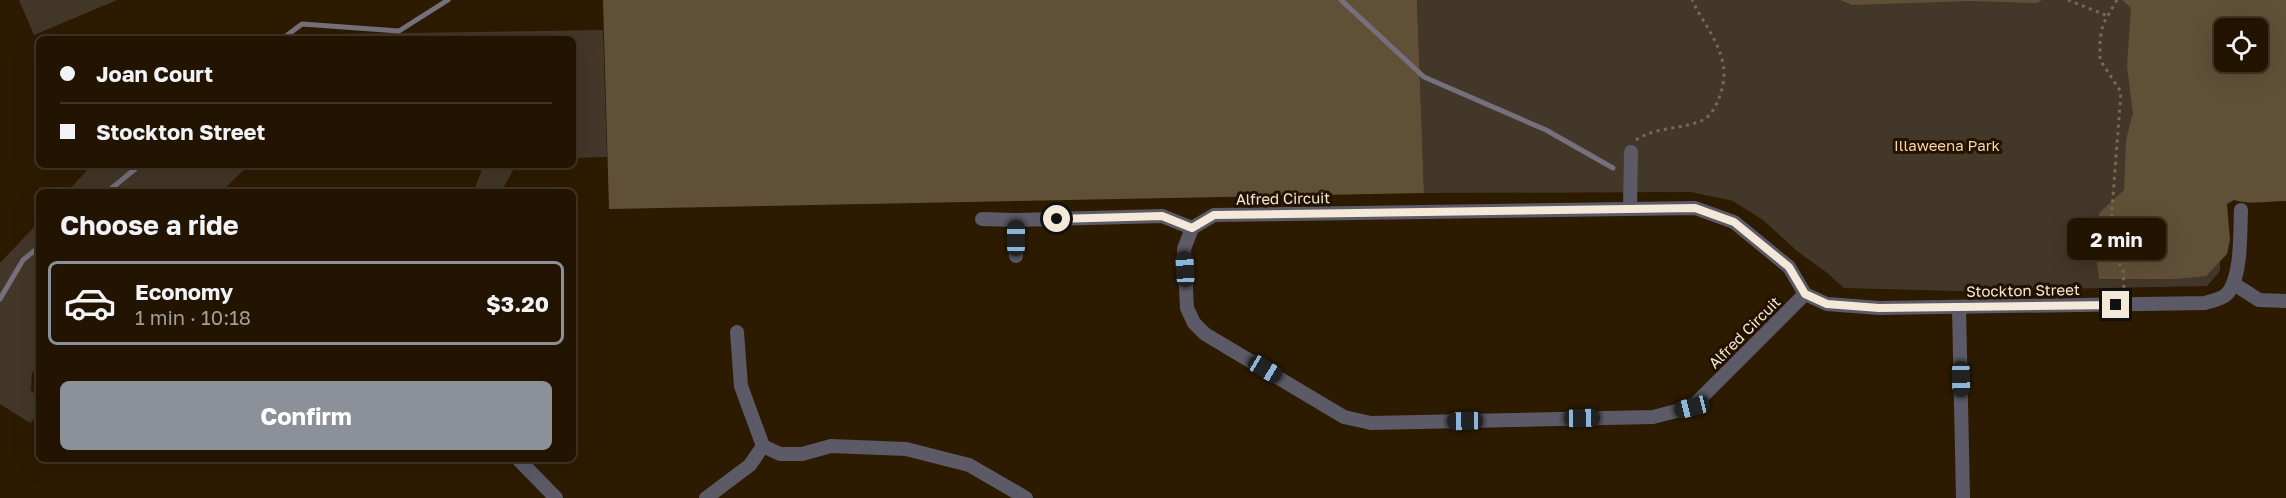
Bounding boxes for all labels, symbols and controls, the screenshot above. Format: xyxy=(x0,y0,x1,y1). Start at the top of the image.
map controls xyxy=(2214,18,2268,72)
button: locate xyxy=(2214,18,2268,72)
text: Joan Court xyxy=(96,60,213,87)
text: Stockton Street xyxy=(96,118,265,145)
park label: Illaweena Park xyxy=(1894,136,2001,154)
street label: Alfred Circuit xyxy=(1236,188,1330,208)
route start xyxy=(1043,205,1070,232)
text: Choose a ride xyxy=(60,209,239,241)
callout: 2 min xyxy=(2066,218,2166,260)
car xyxy=(1007,220,1025,256)
text: 2 min xyxy=(2090,227,2143,251)
car xyxy=(1175,251,1195,287)
icon: car xyxy=(63,276,117,330)
text: Economy xyxy=(135,278,233,305)
street label: Stockton Street xyxy=(1966,280,2080,300)
text: $3.20 xyxy=(486,290,549,317)
route end xyxy=(2102,291,2129,318)
street label: Alfred Circuit xyxy=(1704,292,1784,372)
text: 1 min · 10:18 xyxy=(135,305,251,329)
car xyxy=(1245,352,1285,386)
car xyxy=(1952,361,1970,397)
button: Confirm xyxy=(60,381,552,450)
car xyxy=(1672,394,1712,420)
car xyxy=(1564,409,1600,427)
car xyxy=(1447,412,1483,430)

